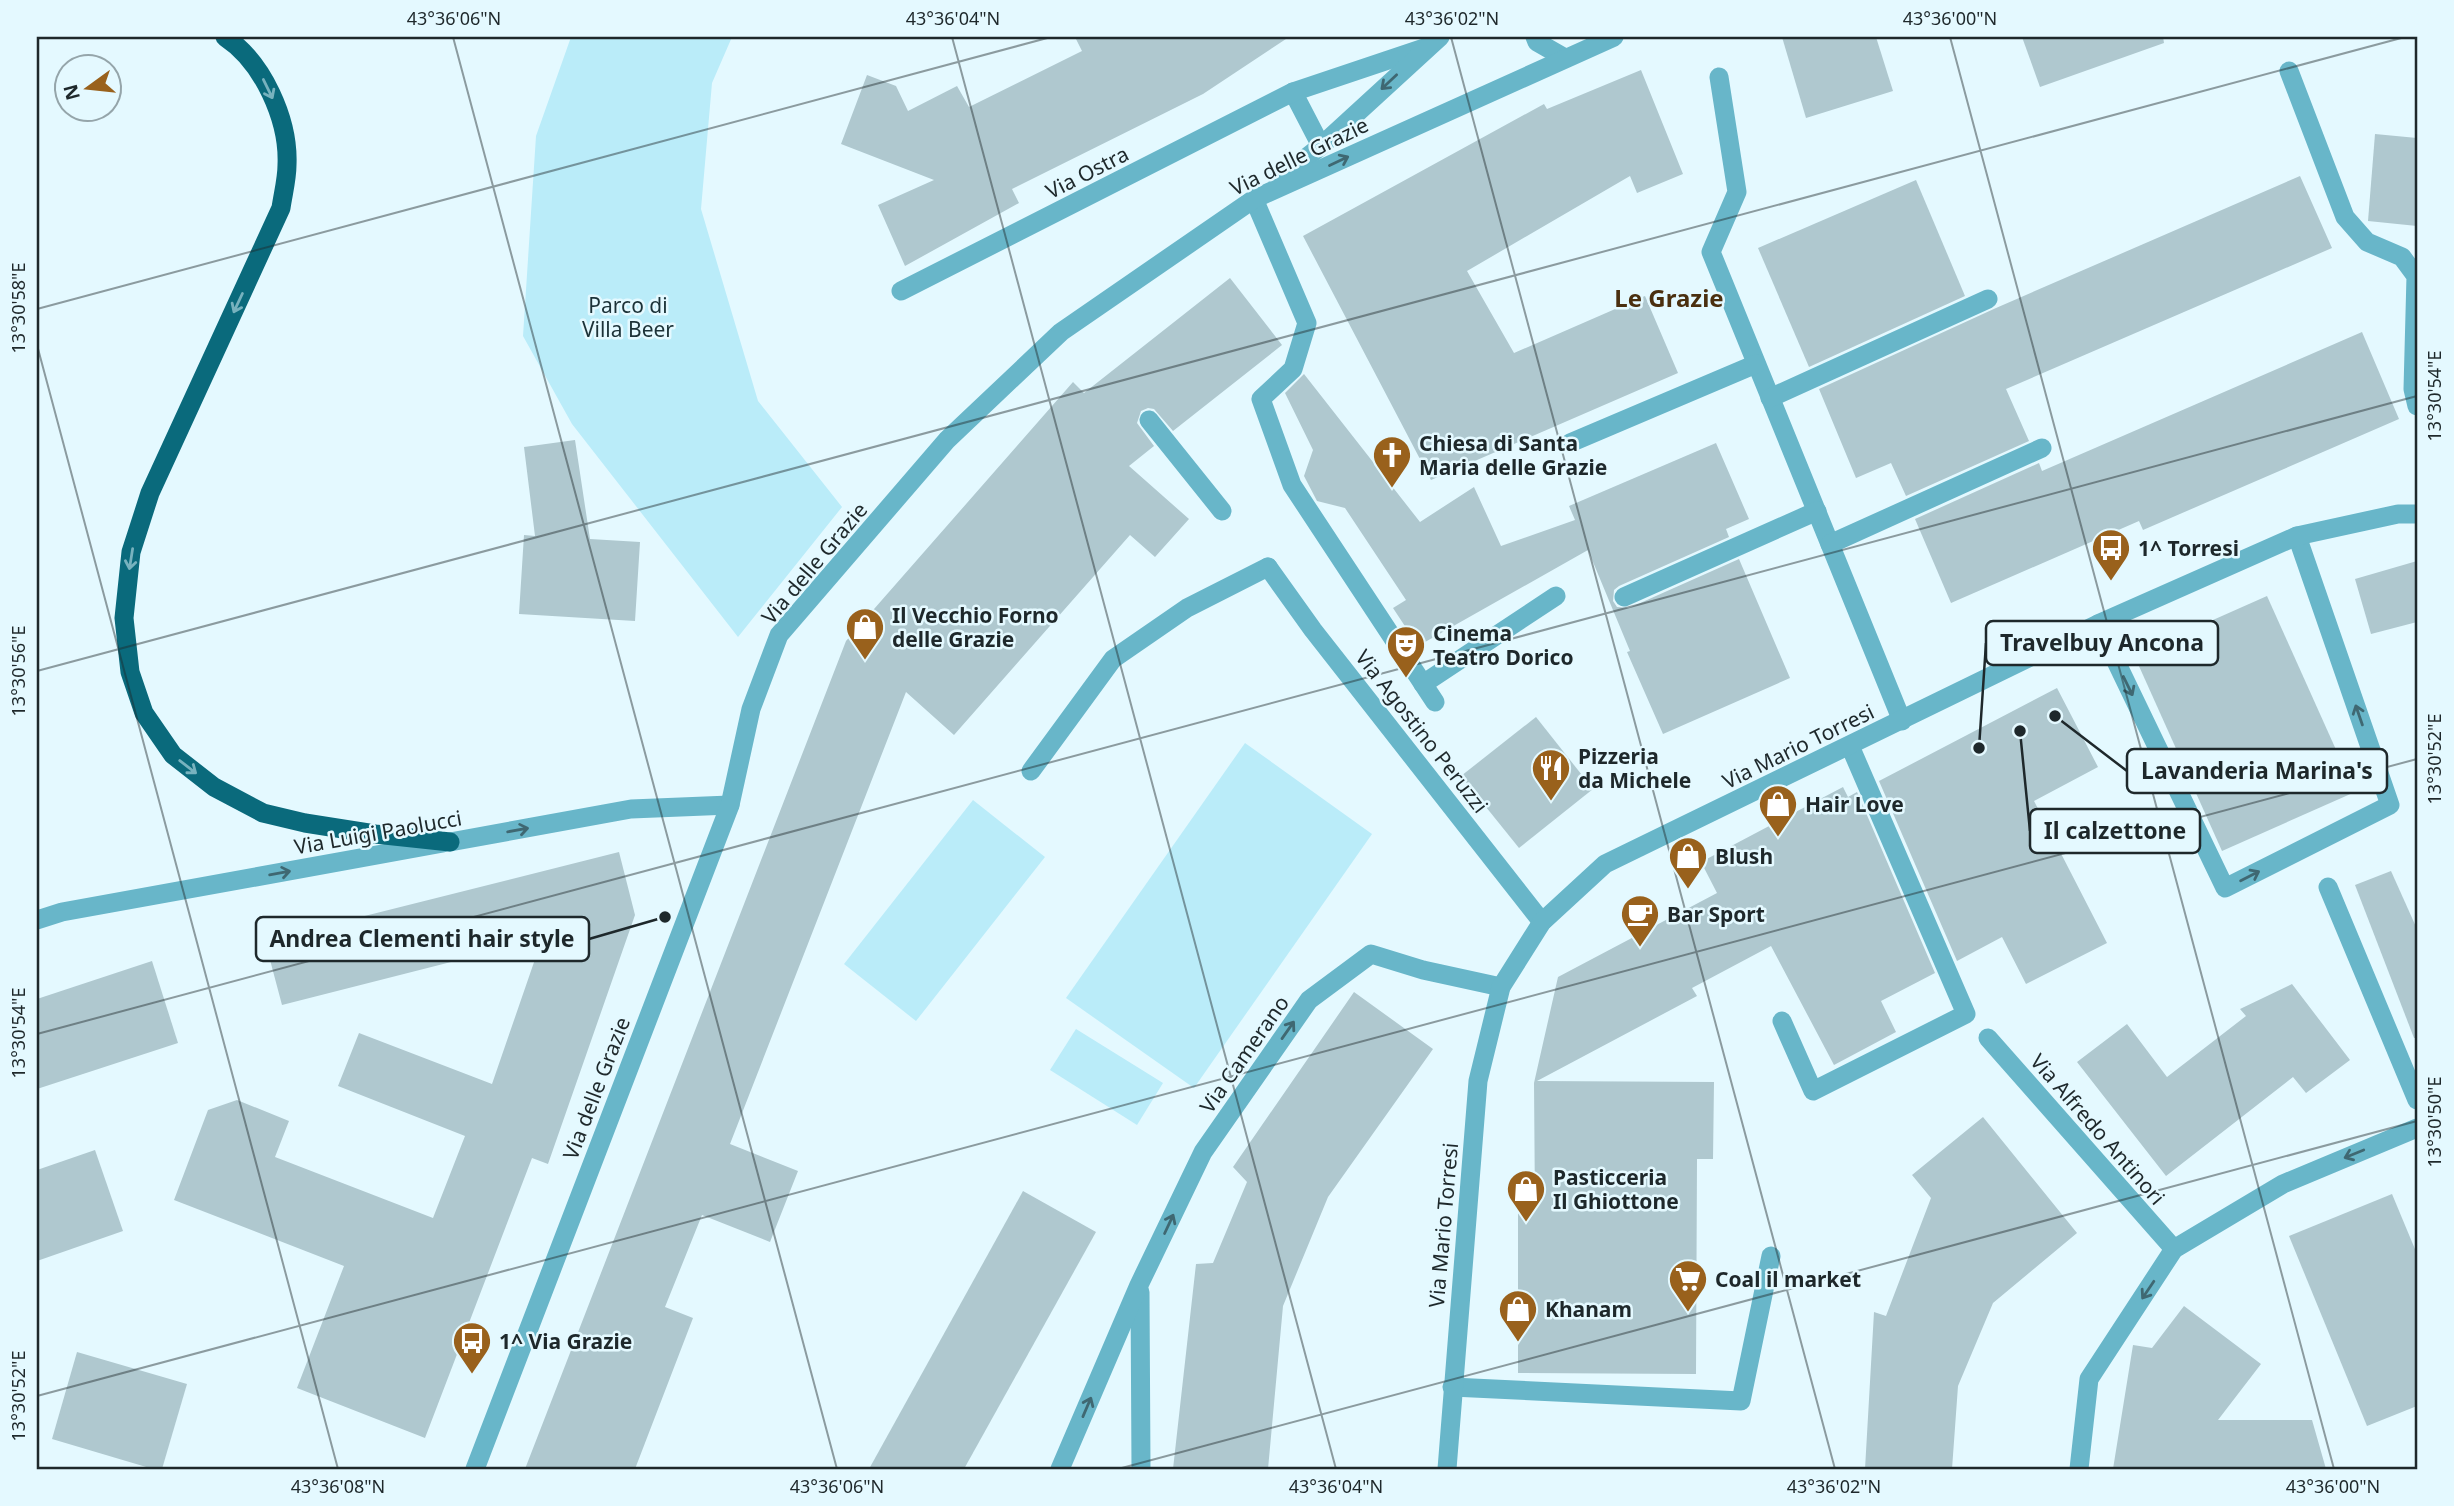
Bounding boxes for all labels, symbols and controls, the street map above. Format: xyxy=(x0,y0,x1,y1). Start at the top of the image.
text: 43°36'06"N xyxy=(407,6,501,30)
text: 43°36'04"N xyxy=(906,6,1000,30)
text: 43°36'02"N xyxy=(1405,6,1499,30)
text: 43°36'00"N xyxy=(1903,6,1997,30)
north arrow xyxy=(52,52,122,122)
one-way arrow xyxy=(1381,74,1398,91)
one-way arrow xyxy=(262,78,275,99)
text: N xyxy=(57,82,86,103)
street label: Via delle Grazie xyxy=(1225,110,1373,202)
street label: Via Ostra xyxy=(1041,139,1133,205)
one-way arrow xyxy=(1328,154,1349,167)
text: 13°30'58"E xyxy=(6,263,30,353)
district label: Le Grazie xyxy=(1614,281,1724,314)
park label: Parco di Villa Beer xyxy=(582,291,674,343)
one-way arrow xyxy=(230,292,244,313)
text: 13°30'54"E xyxy=(2422,351,2446,441)
place label: Chiesa di Santa Maria delle Grazie xyxy=(1419,429,1607,481)
church icon: Chiesa di Santa Maria delle Grazie xyxy=(1371,434,1413,489)
street label: Via delle Grazie xyxy=(755,496,873,630)
bus stop icon: 1^ Torresi xyxy=(2090,527,2132,582)
place label: 1^ Torresi xyxy=(2138,534,2239,562)
one-way arrow xyxy=(124,547,137,570)
place label: Il Vecchio Forno delle Grazie xyxy=(892,601,1059,653)
shop icon: Il Vecchio Forno delle Grazie xyxy=(844,606,886,661)
place label: Cinema Teatro Dorico xyxy=(1433,619,1574,671)
callout: Travelbuy Ancona xyxy=(1986,621,2218,665)
theatre icon: Cinema Teatro Dorico xyxy=(1385,624,1427,679)
text: 13°30'56"E xyxy=(6,626,30,716)
text: Travelbuy Ancona xyxy=(2000,626,2204,658)
street label: Via Agostino Peruzzi xyxy=(1349,644,1495,818)
one-way arrow xyxy=(2122,675,2135,696)
street label: Via Mario Torresi xyxy=(1717,697,1879,795)
one-way arrow xyxy=(2352,705,2364,727)
text: 13°30'52"E xyxy=(2422,714,2446,804)
place label: Pizzeria da Michele xyxy=(1578,742,1691,794)
restaurant icon: Pizzeria da Michele xyxy=(1530,747,1572,802)
callout: Lavanderia Marina's xyxy=(2127,749,2387,793)
text: Lavanderia Marina's xyxy=(2141,754,2373,786)
one-way arrow xyxy=(178,759,197,774)
shop icon: Hair Love xyxy=(1757,783,1799,838)
place label: Hair Love xyxy=(1805,790,1904,818)
street label: Via Luigi Paolucci xyxy=(292,803,464,861)
callout: Il calzettone xyxy=(2030,809,2200,853)
text: Il calzettone xyxy=(2044,814,2186,846)
one-way arrow xyxy=(506,823,529,836)
shop icon: Blush xyxy=(1667,835,1709,890)
place label: Blush xyxy=(1715,842,1773,870)
one-way arrow xyxy=(268,865,291,879)
one-way arrow xyxy=(2239,868,2260,882)
cafe icon: Bar Sport xyxy=(1619,893,1661,948)
place label: Bar Sport xyxy=(1667,900,1765,928)
callout: Andrea Clementi hair style xyxy=(256,917,589,961)
text: Andrea Clementi hair style xyxy=(269,922,575,954)
text: 13°30'54"E xyxy=(6,988,30,1078)
street label: Via Camerano xyxy=(1193,990,1295,1118)
street label: Via delle Grazie xyxy=(556,1013,636,1163)
one-way arrow xyxy=(1281,1021,1295,1040)
street label: Via Alfredo Antinori xyxy=(2025,1047,2171,1211)
text: 13°30'50"E xyxy=(2422,1077,2446,1167)
street label: Via Mario Torresi xyxy=(1422,1141,1464,1309)
one-way arrow xyxy=(2344,1149,2365,1162)
place label: Pasticceria Il Ghiottone xyxy=(1553,1163,1679,1215)
shop icon: Pasticceria Il Ghiottone xyxy=(1505,1168,1547,1223)
one-way arrow xyxy=(1162,1214,1176,1235)
supermarket icon: Coal il market xyxy=(1667,1258,1709,1313)
place label: Coal il market xyxy=(1715,1265,1861,1293)
one-way arrow xyxy=(2141,1279,2155,1299)
shop icon: Khanam xyxy=(1497,1288,1539,1343)
place label: Khanam xyxy=(1545,1295,1632,1323)
bus stop icon: 1^ Via Grazie xyxy=(451,1320,493,1375)
place label: 1^ Via Grazie xyxy=(499,1327,632,1355)
text: 13°30'52"E xyxy=(6,1351,30,1441)
one-way arrow xyxy=(1081,1396,1094,1418)
text: 43°36'08"N xyxy=(291,1474,385,1498)
text: 43°36'06"N xyxy=(790,1474,884,1498)
text: 43°36'04"N xyxy=(1289,1474,1383,1498)
text: 43°36'02"N xyxy=(1787,1474,1881,1498)
text: 43°36'00"N xyxy=(2286,1474,2380,1498)

